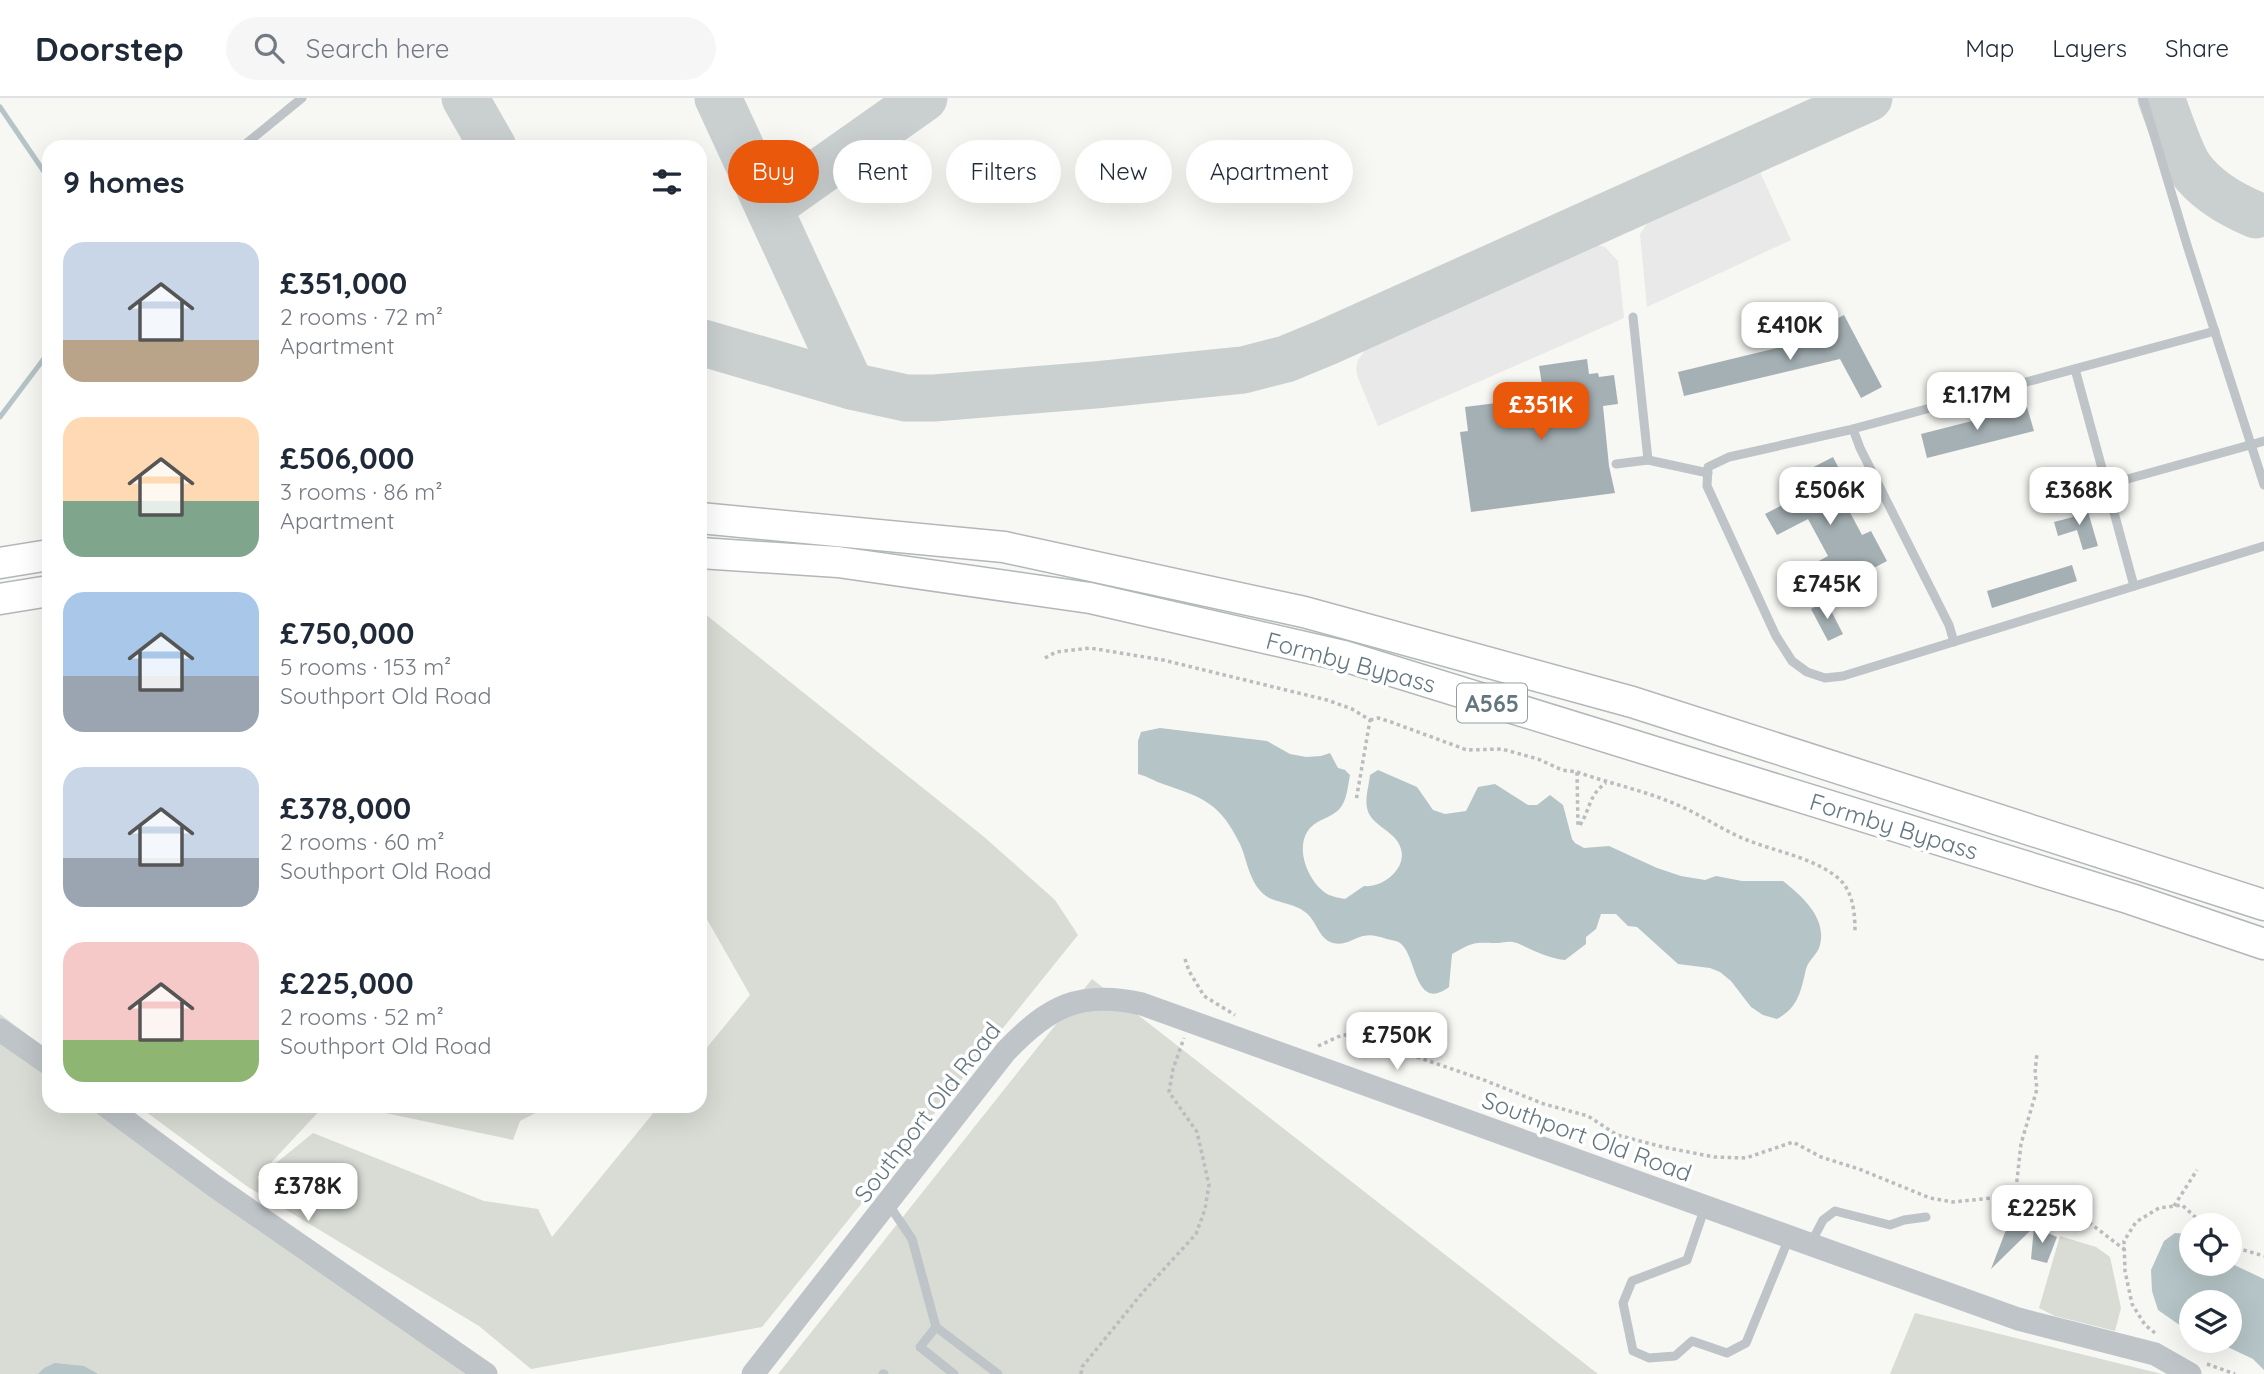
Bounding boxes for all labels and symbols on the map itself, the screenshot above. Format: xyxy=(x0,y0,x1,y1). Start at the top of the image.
pin: £410K xyxy=(1741,302,1839,362)
pin: £1.17M xyxy=(1920,372,2034,432)
pin: £351K xyxy=(1492,382,1590,442)
pin: £506K xyxy=(1781,468,1879,527)
pin: £368K xyxy=(2030,468,2128,527)
pin: £745K xyxy=(1778,561,1876,621)
street label: Formby Bypass xyxy=(1263,625,1439,699)
road number: A565 xyxy=(1457,684,1527,722)
street label: Formby Bypass xyxy=(1806,786,1982,866)
pin: £750K xyxy=(1348,1012,1446,1072)
street label: Southport Old Road xyxy=(847,1016,1007,1208)
street label: Southport Old Road xyxy=(1478,1084,1696,1188)
pin: £378K xyxy=(259,1164,357,1223)
pin: £225K xyxy=(1993,1186,2091,1245)

